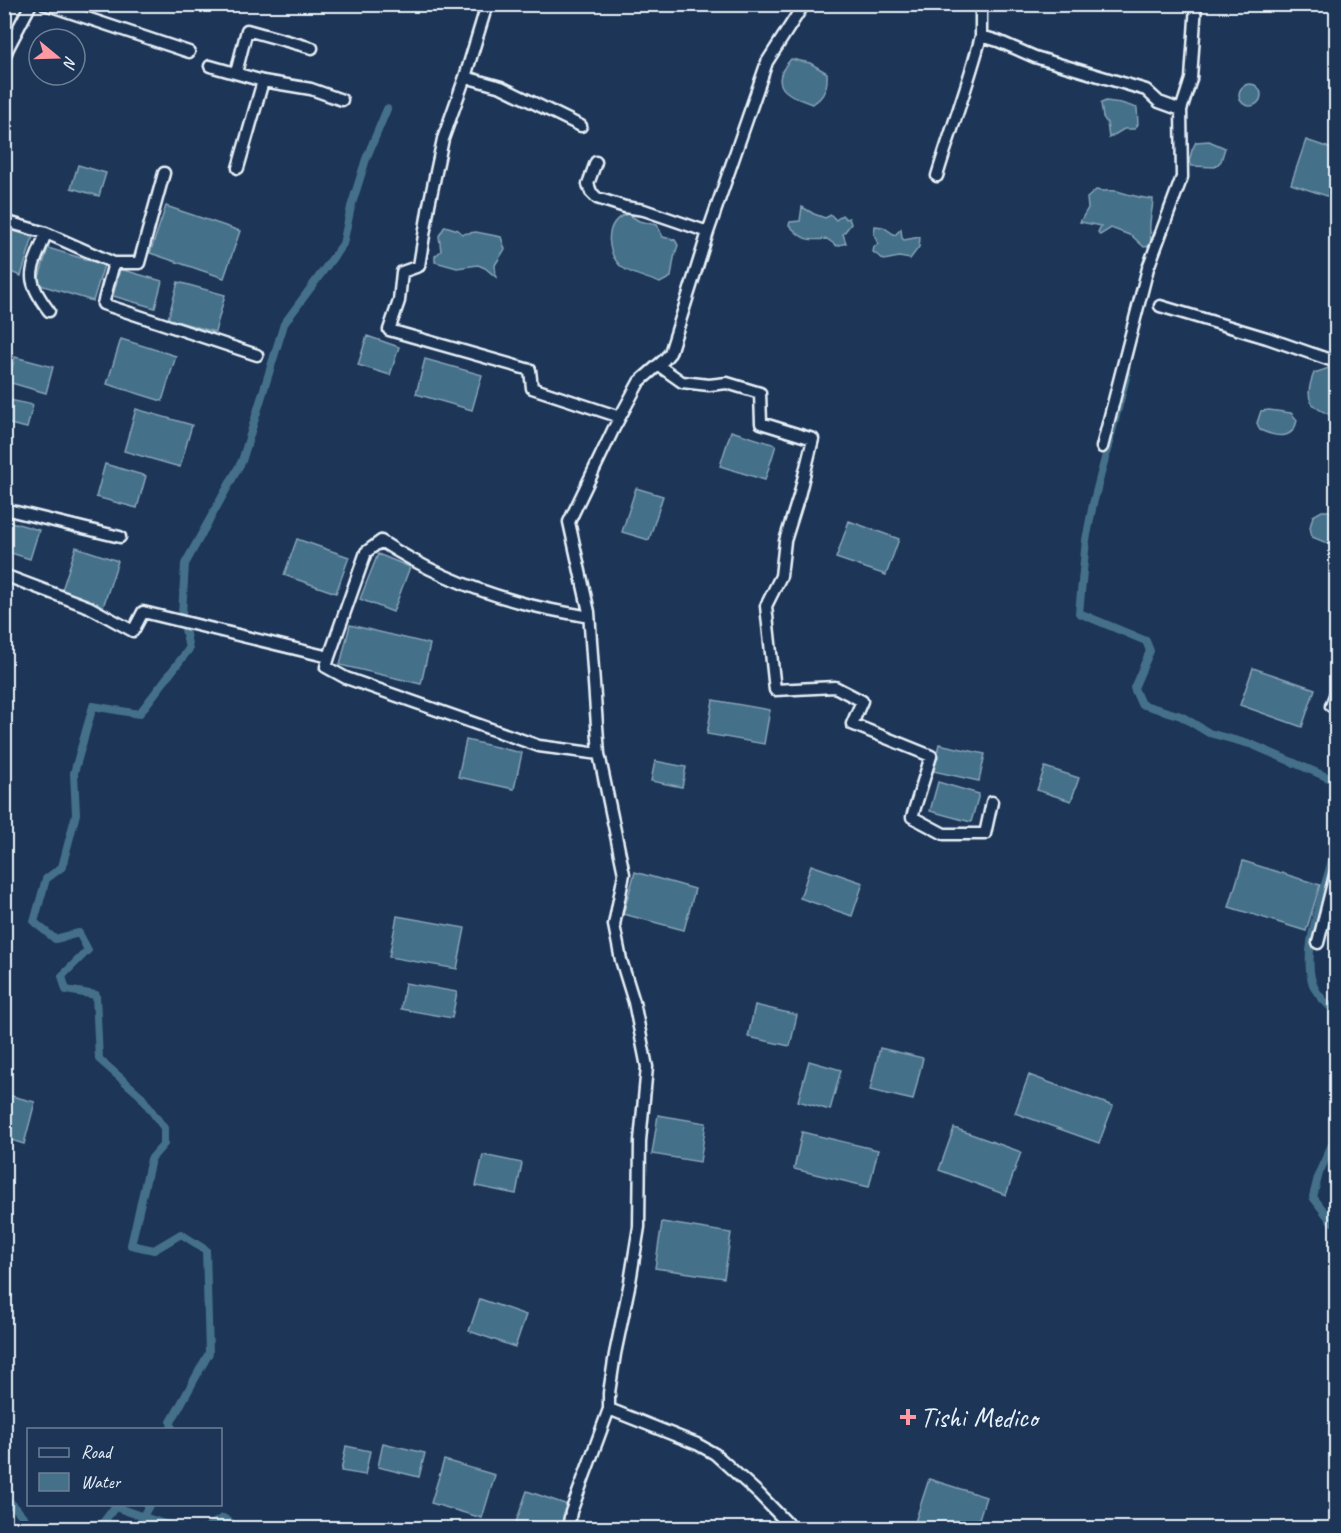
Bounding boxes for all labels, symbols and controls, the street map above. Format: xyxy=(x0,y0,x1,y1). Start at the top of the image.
north arrow xyxy=(27,27,87,87)
text: N xyxy=(58,54,81,72)
place label: Tishi Medico xyxy=(920,1400,1041,1435)
marker: Tishi Medico xyxy=(901,1410,915,1424)
legend xyxy=(27,1428,222,1506)
text: Road xyxy=(81,1441,114,1463)
text: Water xyxy=(81,1471,122,1493)

